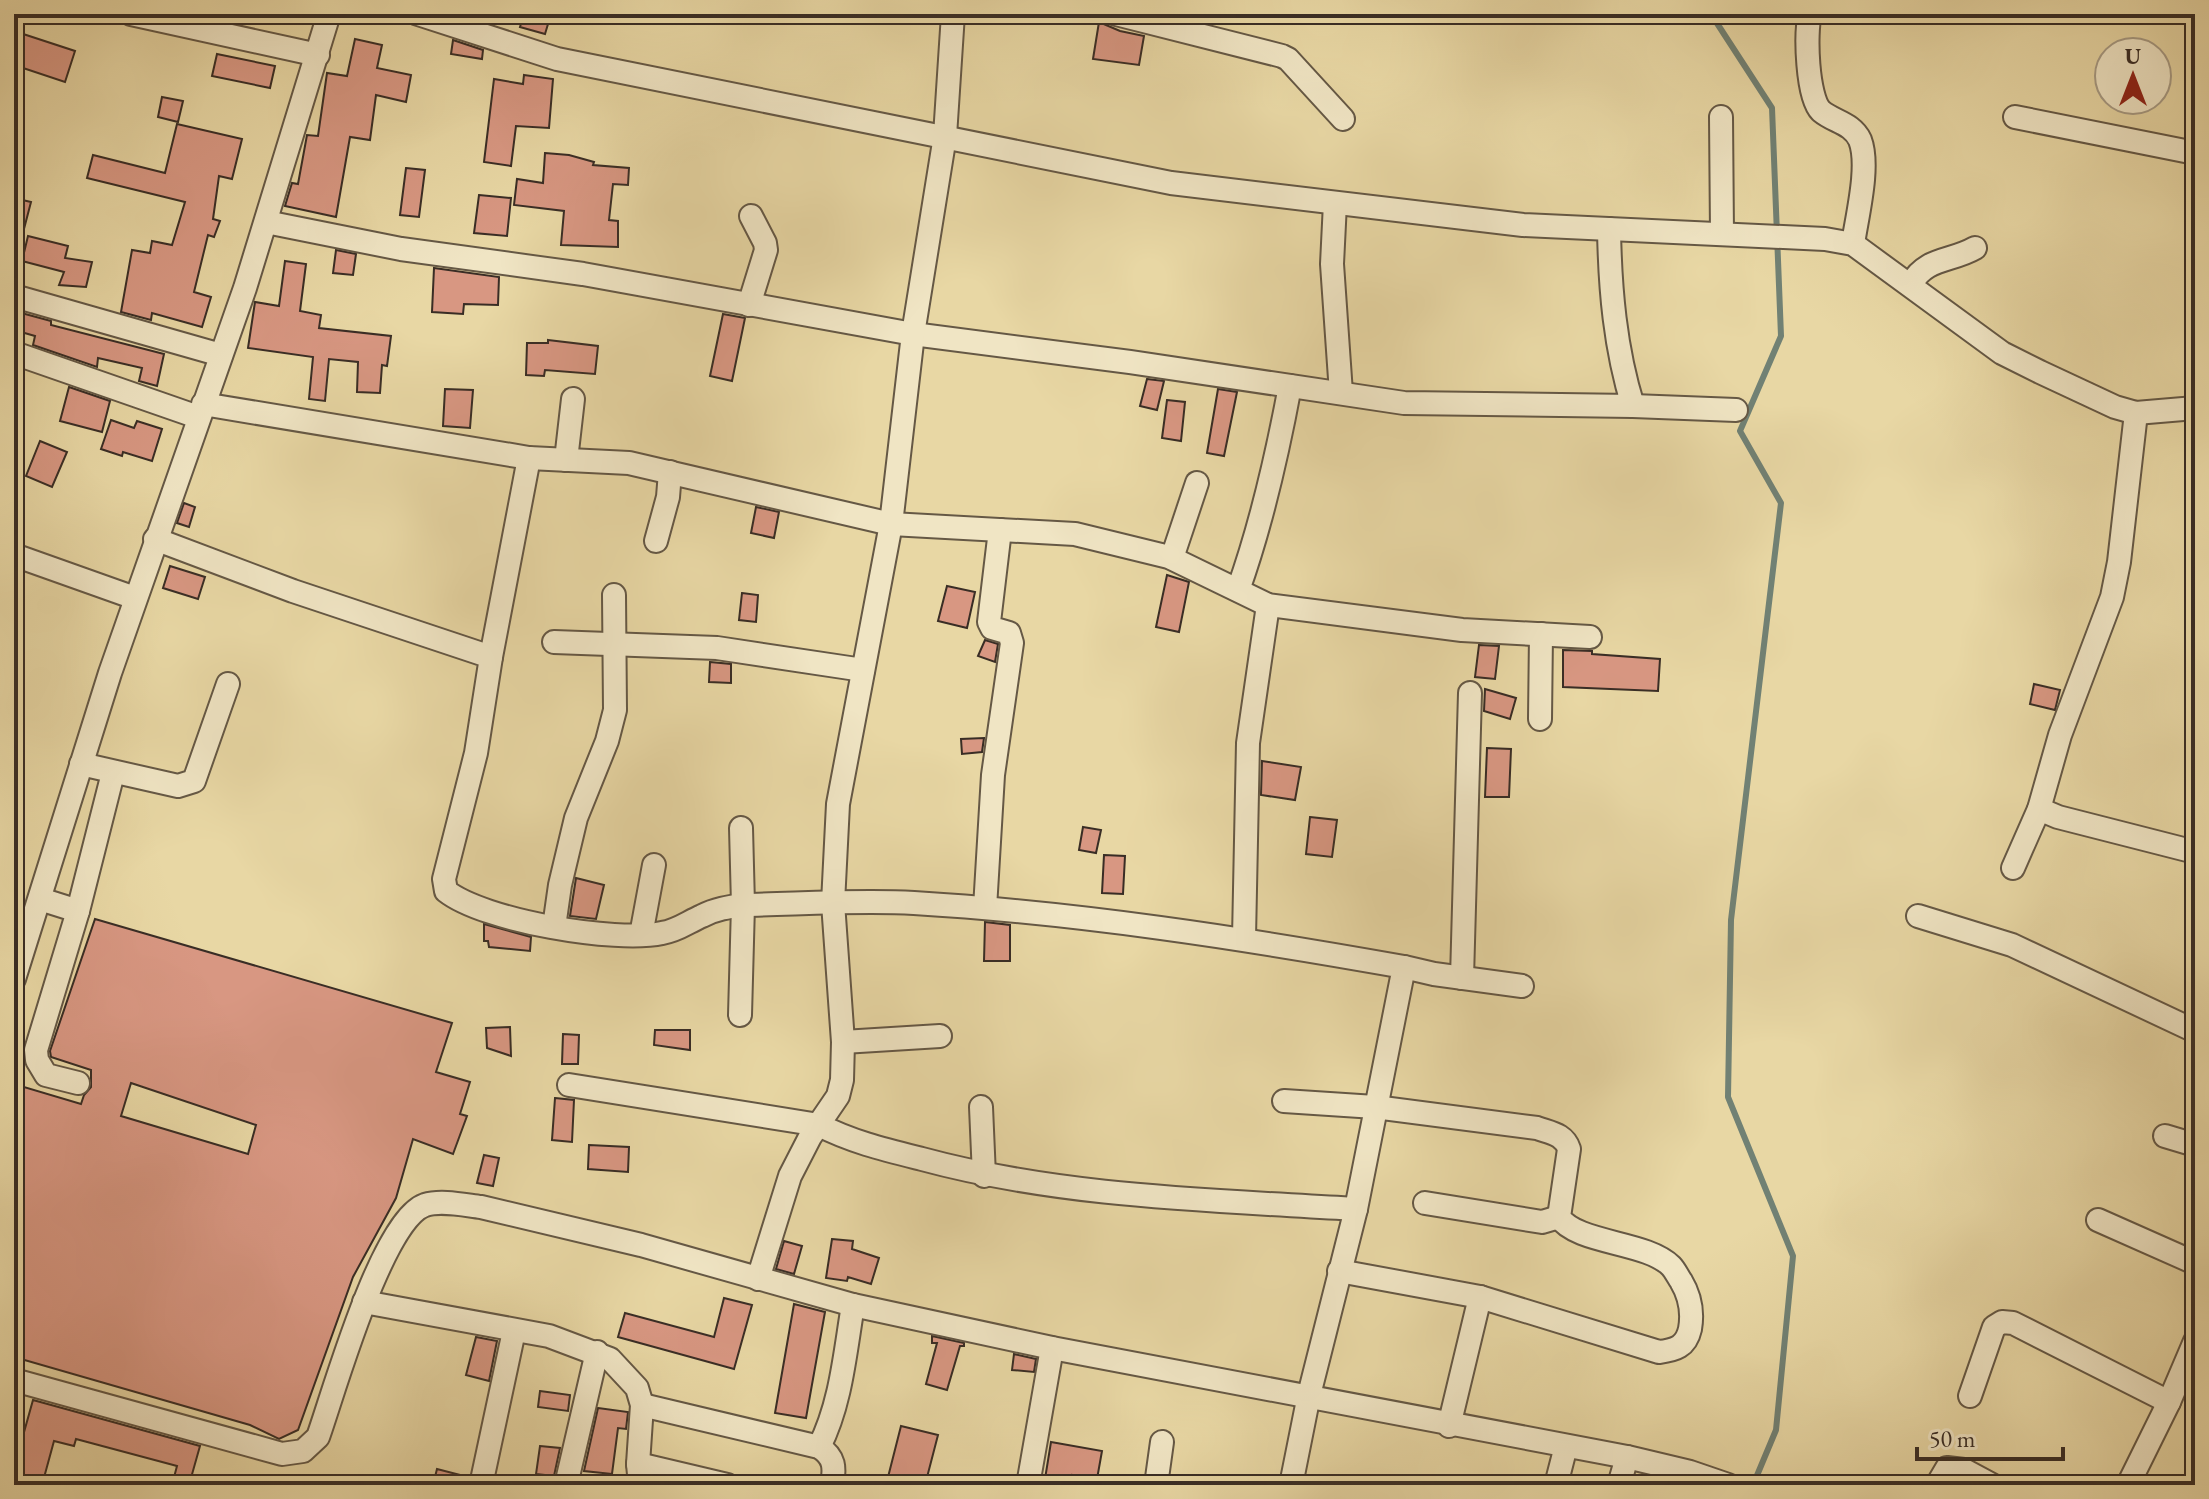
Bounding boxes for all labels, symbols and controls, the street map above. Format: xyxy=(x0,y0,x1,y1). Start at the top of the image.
north arrow xyxy=(2093,36,2173,116)
text: U xyxy=(2125,42,2142,71)
scale bar xyxy=(1917,1411,2063,1461)
text: 50 m xyxy=(1929,1423,1976,1454)

